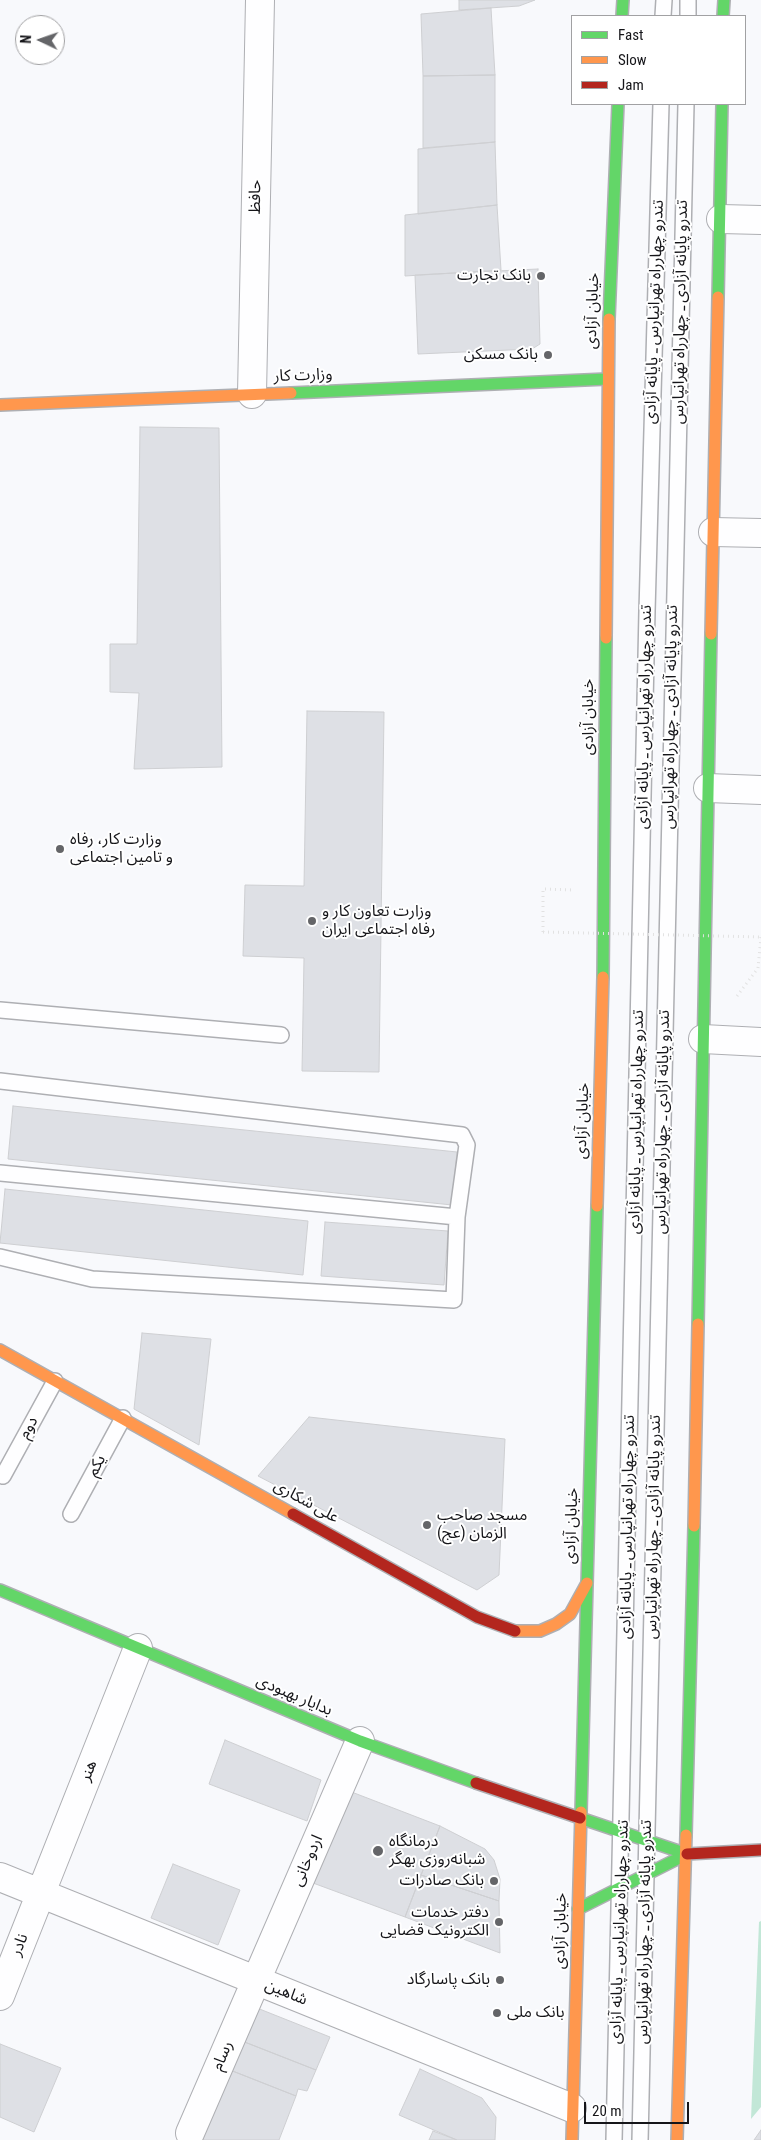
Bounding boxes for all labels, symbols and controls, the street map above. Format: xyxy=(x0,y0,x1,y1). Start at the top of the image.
north arrow xyxy=(15,15,65,65)
legend xyxy=(571,15,746,105)
text: Fast xyxy=(618,26,643,44)
text: N xyxy=(18,35,34,44)
text: Slow xyxy=(618,51,647,69)
text: Jam xyxy=(618,76,644,94)
street label: حافظ xyxy=(246,180,266,214)
street label: تندرو چهارراه تهرانپارس ـ پایانه آزادی xyxy=(641,200,669,424)
street label: تندرو پایانه آزادی ـ چهارراه تهرانپارس xyxy=(669,200,693,424)
place label: بانک تجارت xyxy=(457,266,531,286)
marker: بانک تجارت xyxy=(535,270,547,282)
street label: خیابان آزادی xyxy=(582,272,604,350)
place label: بانک مسکن xyxy=(464,345,538,365)
marker: بانک مسکن xyxy=(542,349,554,361)
street label: وزارت کار xyxy=(273,365,333,387)
street label: تندرو چهارراه تهرانپارس ـ پایانه آزادی xyxy=(633,605,657,829)
street label: تندرو پایانه آزادی ـ چهارراه تهرانپارس xyxy=(659,605,683,829)
street label: خیابان آزادی xyxy=(579,679,599,755)
place label: وزارت کار، رفاه و تامین اجتماعی xyxy=(70,830,173,868)
marker: وزارت کار، رفاه و تامین اجتماعی xyxy=(54,843,66,855)
place label: وزارت تعاون کار و رفاه اجتماعی ایران xyxy=(322,902,435,940)
marker: وزارت تعاون کار و رفاه اجتماعی ایران xyxy=(306,915,318,927)
street label: تندرو چهارراه تهرانپارس ـ پایانه آزادی xyxy=(625,1010,649,1234)
street label: تندرو پایانه آزادی ـ چهارراه تهرانپارس xyxy=(651,1010,675,1234)
street label: خیابان آزادی xyxy=(572,1082,594,1160)
street label: دوم xyxy=(15,1413,43,1443)
street label: تندرو چهارراه تهرانپارس ـ پایانه آزادی xyxy=(616,1415,640,1639)
street label: تندرو پایانه آزادی ـ چهارراه تهرانپارس xyxy=(642,1415,666,1639)
street label: یکم xyxy=(83,1452,111,1480)
street label: علی شکاری xyxy=(270,1476,342,1528)
street label: خیابان آزادی xyxy=(561,1487,583,1565)
place label: مسجد صاحب الزمان (عج) xyxy=(437,1506,527,1544)
marker: مسجد صاحب الزمان (عج) xyxy=(421,1519,433,1531)
street label: بدایار بهبودی xyxy=(253,1671,335,1721)
street label: هنر xyxy=(76,1758,102,1784)
street label: تندرو چهارراه تهرانپارس ـ پایانه آزادی xyxy=(606,1820,634,2044)
street label: تندرو پایانه آزادی ـ چهارراه تهرانپارس xyxy=(633,1820,657,2044)
street label: اردوخانی xyxy=(288,1832,328,1890)
place label: درمانگاه شبانه‌روزی بهگر xyxy=(389,1832,485,1870)
marker: درمانگاه شبانه‌روزی بهگر xyxy=(371,1844,385,1858)
place label: بانک صادرات xyxy=(400,1871,484,1891)
marker: بانک صادرات xyxy=(488,1875,500,1887)
street label: خیابان آزادی xyxy=(551,1893,571,1969)
place label: دفتر خدمات الکترونیک قضایی xyxy=(380,1903,489,1941)
marker: دفتر خدمات الکترونیک قضایی xyxy=(493,1916,505,1928)
street label: نادر xyxy=(7,1931,33,1959)
place label: بانک پاسارگاد xyxy=(407,1970,490,1990)
marker: بانک پاسارگاد xyxy=(494,1974,506,1986)
street label: شاهین xyxy=(262,1976,310,2010)
place label: بانک ملی xyxy=(507,2003,565,2023)
marker: بانک ملی xyxy=(491,2007,503,2019)
street label: رسام xyxy=(208,2038,238,2074)
scale bar xyxy=(586,2092,691,2124)
text: 20 m xyxy=(592,2102,622,2120)

